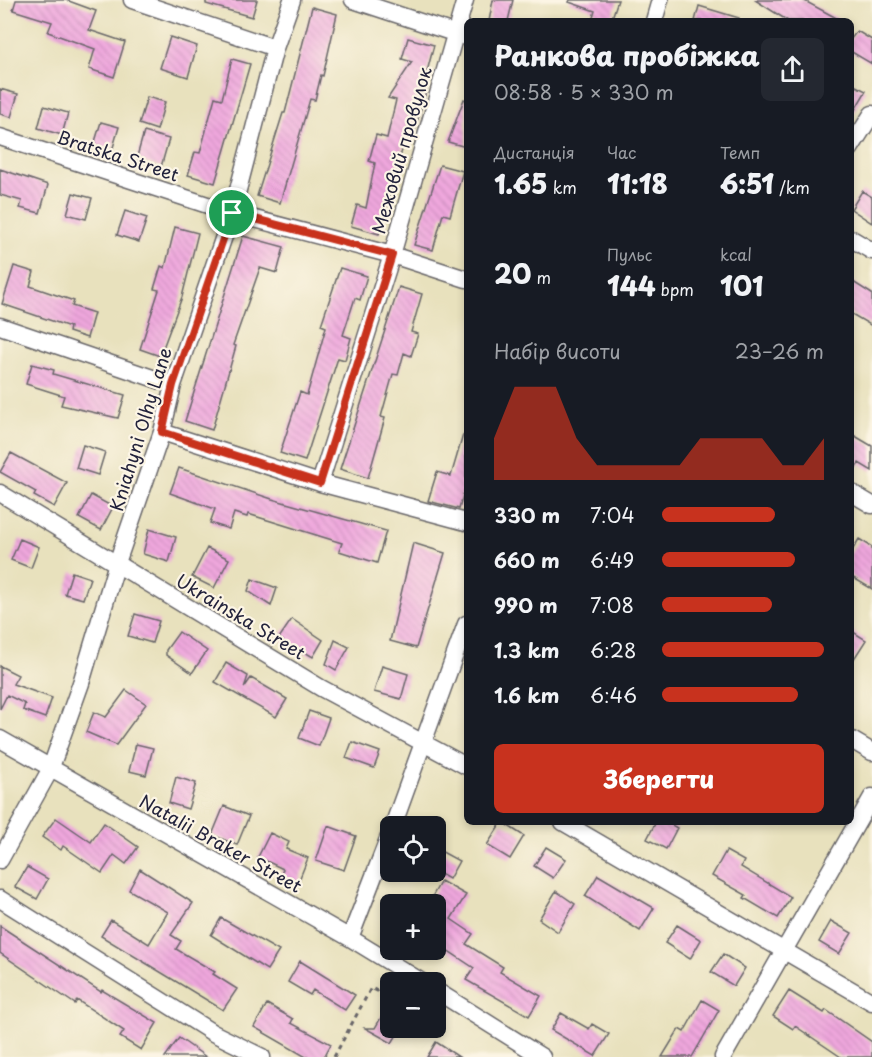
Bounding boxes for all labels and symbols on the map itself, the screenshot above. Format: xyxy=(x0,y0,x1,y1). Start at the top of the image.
street label: Межовий провулок xyxy=(364,63,438,237)
street label: Bratska Street xyxy=(54,123,183,187)
pin xyxy=(206,187,257,238)
street label: Kniahyni Olhy Lane xyxy=(102,344,178,514)
street label: Ukrainska Street xyxy=(171,567,311,666)
street label: Natalii Braker Street xyxy=(135,787,307,899)

